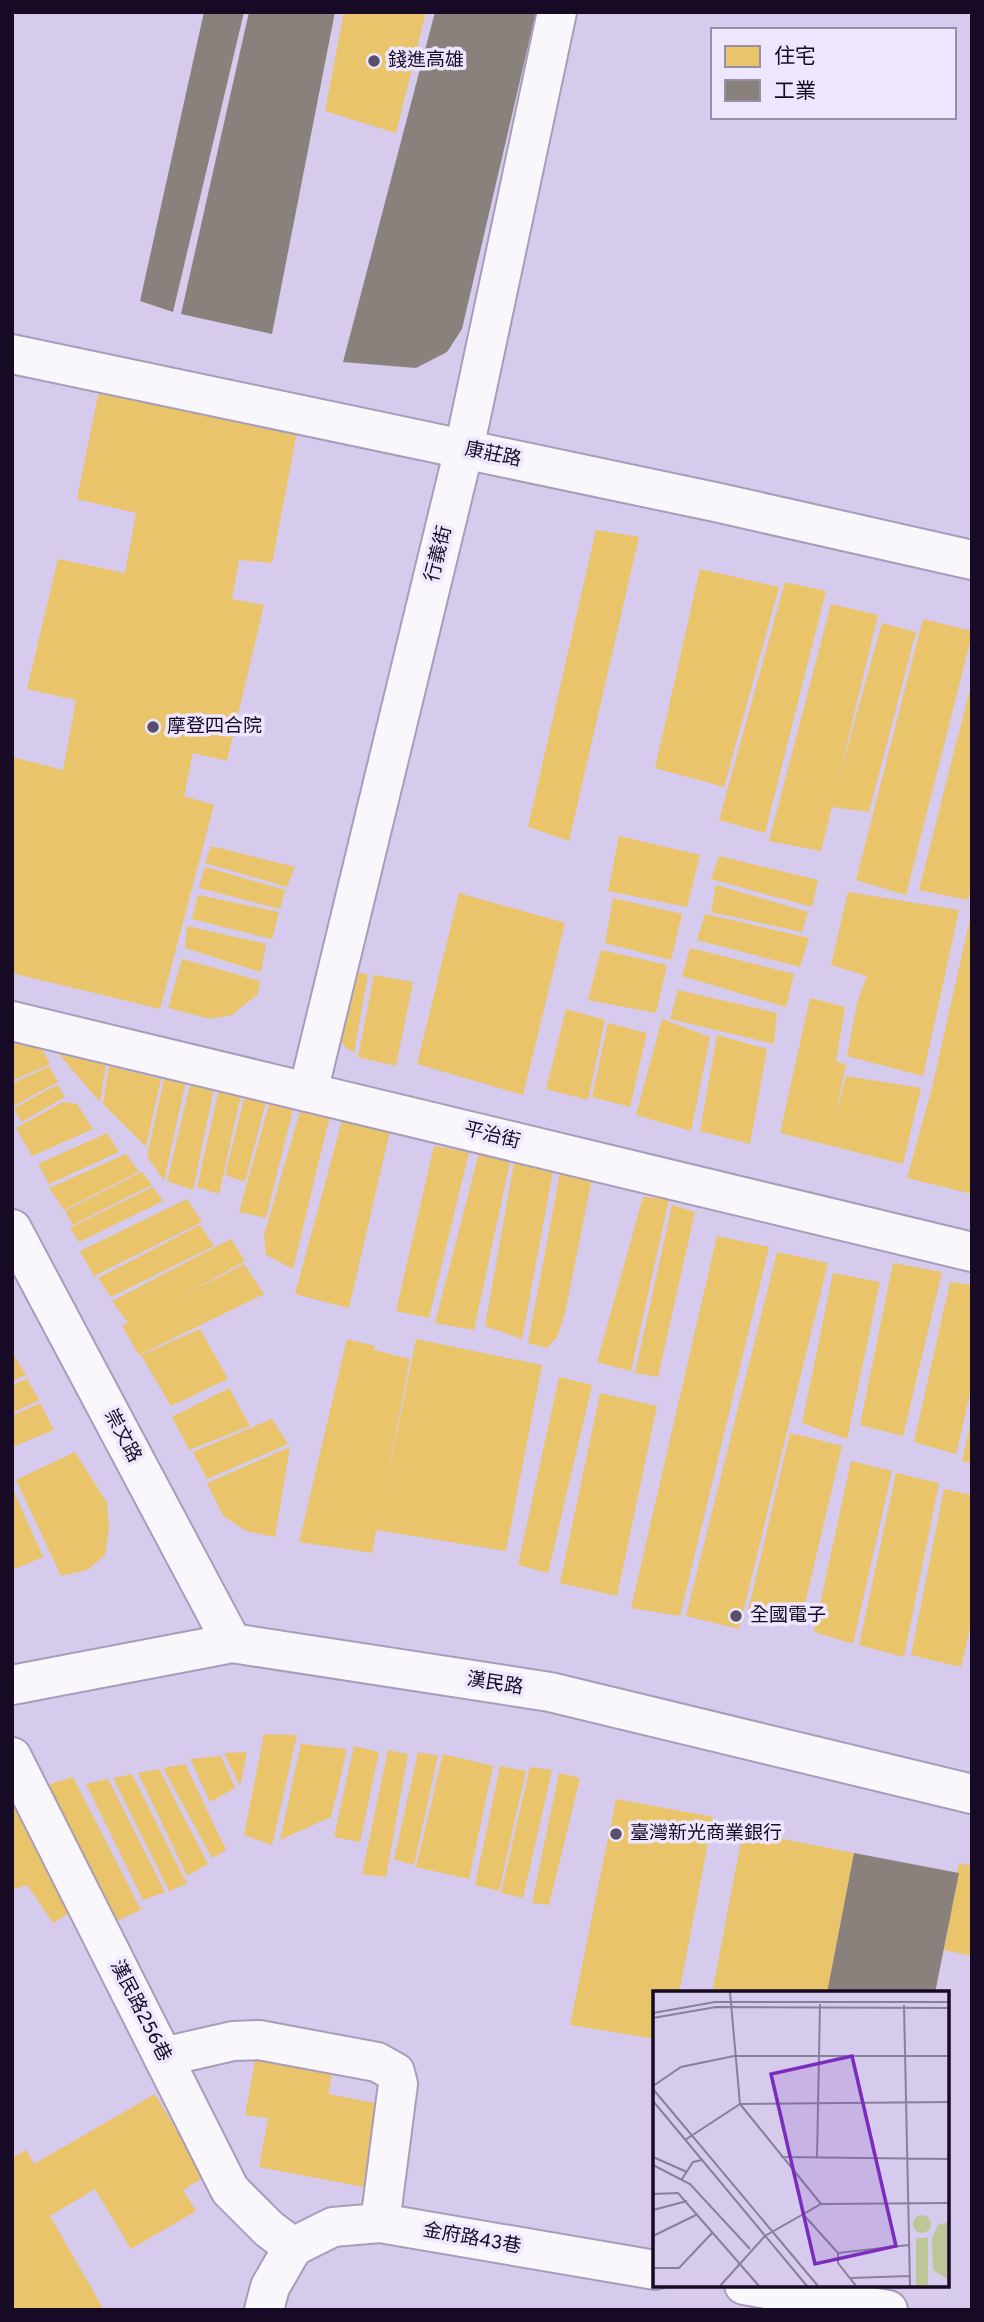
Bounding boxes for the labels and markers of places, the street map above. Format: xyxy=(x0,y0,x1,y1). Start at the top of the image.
place label: 錢進高雄 xyxy=(388,49,464,73)
marker: 錢進高雄 xyxy=(366,53,382,69)
place label: 摩登四合院 xyxy=(167,715,262,739)
marker: 摩登四合院 xyxy=(145,719,161,735)
place label: 全國電子 xyxy=(750,1604,826,1628)
marker: 全國電子 xyxy=(728,1608,744,1624)
place label: 臺灣新光商業銀行 xyxy=(630,1822,782,1846)
marker: 臺灣新光商業銀行 xyxy=(608,1826,624,1842)

